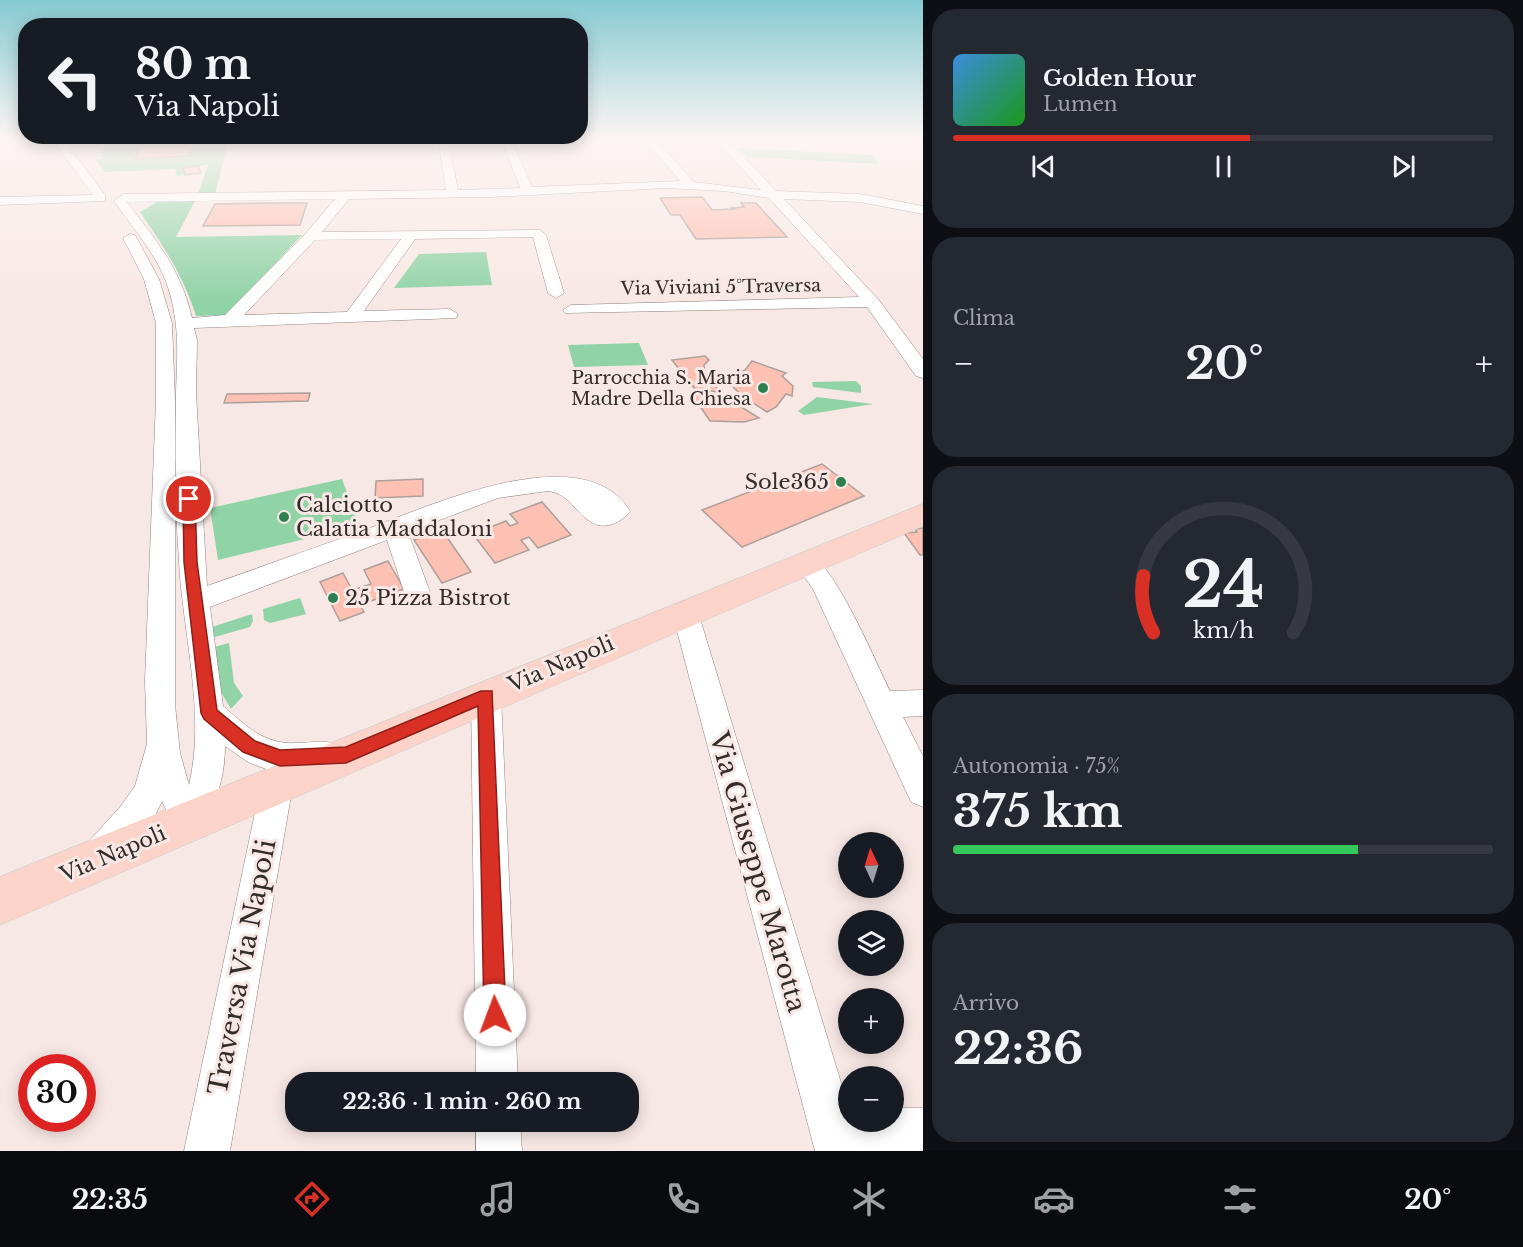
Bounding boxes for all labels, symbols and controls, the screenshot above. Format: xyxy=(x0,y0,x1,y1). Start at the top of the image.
text: 80 m xyxy=(135,38,251,90)
icon: left xyxy=(36,42,114,120)
text: Golden Hour xyxy=(1043,65,1196,92)
text: Via Napoli xyxy=(135,90,280,123)
text: Lumen xyxy=(1043,92,1118,116)
icon: previous xyxy=(1027,150,1060,183)
icon: pause xyxy=(1207,150,1240,183)
icon: next xyxy=(1387,150,1420,183)
street label: Via Viviani 5°Traversa xyxy=(620,274,821,300)
text: Clima xyxy=(953,306,1015,330)
text: 20° xyxy=(1185,335,1264,391)
text: − xyxy=(953,343,974,384)
text: + xyxy=(1475,343,1493,384)
place label: Parrocchia S. Maria Madre Della Chiesa xyxy=(571,367,751,410)
marker: Parrocchia S. Maria Madre Della Chiesa xyxy=(756,381,770,395)
place label: Sole365 xyxy=(744,469,829,495)
pin xyxy=(163,473,214,524)
marker: Sole365 xyxy=(834,475,848,489)
icon: arrive xyxy=(172,482,205,515)
place label: Calciotto Calatia Maddaloni xyxy=(296,492,492,542)
marker: Calciotto Calatia Maddaloni xyxy=(277,510,291,524)
text: 24 xyxy=(1182,546,1264,624)
place label: 25 Pizza Bistrot xyxy=(345,585,511,611)
marker: 25 Pizza Bistrot xyxy=(326,591,340,605)
text: km/h xyxy=(1193,617,1254,644)
street label: Via Napoli xyxy=(503,630,618,698)
street label: Via Giuseppe Marotta xyxy=(702,727,813,1016)
text: Autonomia · 75% xyxy=(953,754,1120,778)
text: 375 km xyxy=(953,783,1123,839)
street label: Via Napoli xyxy=(55,820,170,888)
north arrow xyxy=(838,832,904,898)
map controls xyxy=(838,832,904,1132)
street label: Traversa Via Napoli xyxy=(202,836,283,1098)
button: layers xyxy=(838,910,904,976)
position arrow xyxy=(463,983,527,1047)
button: + xyxy=(838,988,904,1054)
text: Arrivo xyxy=(953,991,1019,1015)
text: 22:36 xyxy=(953,1020,1083,1076)
speed limit sign: 30 xyxy=(18,1054,96,1132)
button: − xyxy=(838,1066,904,1132)
text: 22:36 · 1 min · 260 m xyxy=(342,1088,582,1115)
icon: directions xyxy=(291,1178,333,1220)
icon: music xyxy=(477,1178,519,1220)
icon: phone xyxy=(662,1178,704,1220)
icon: climate xyxy=(848,1178,890,1220)
icon: car xyxy=(1033,1178,1075,1220)
icon: filters xyxy=(1219,1178,1261,1220)
text: 22:35 xyxy=(72,1183,148,1216)
text: 20° xyxy=(1404,1183,1451,1216)

